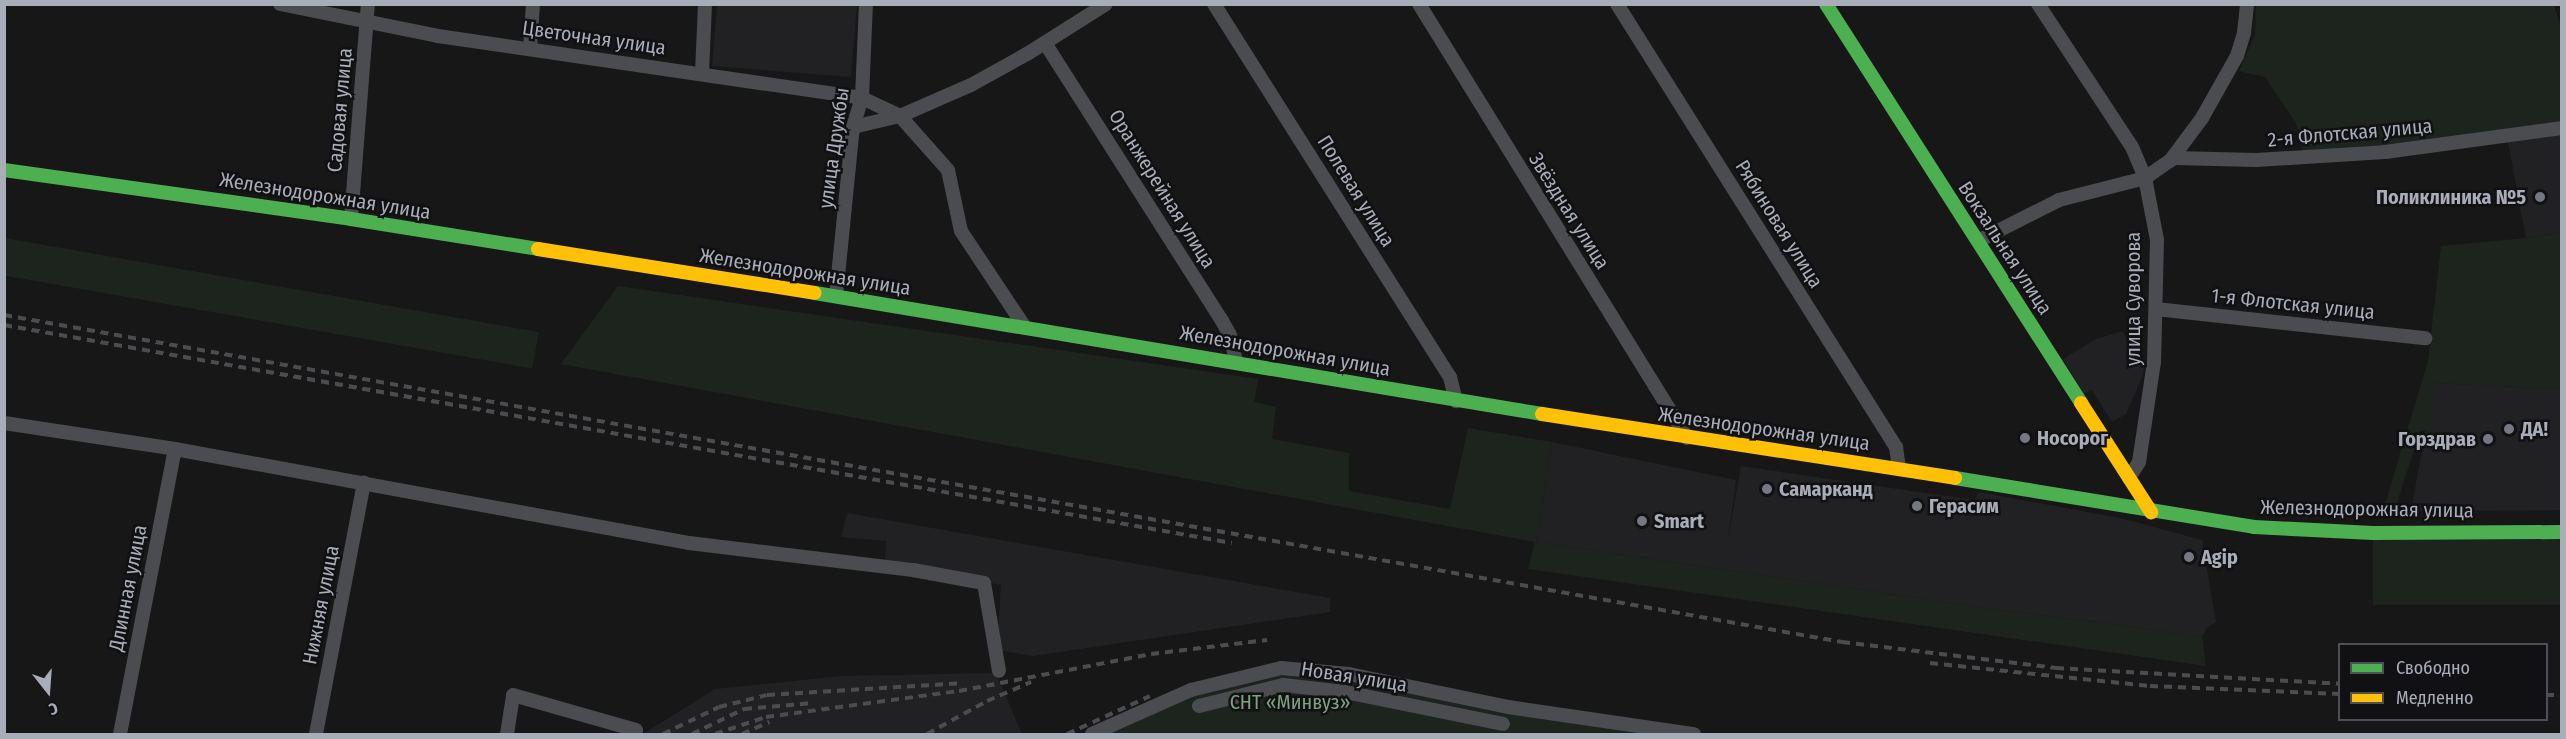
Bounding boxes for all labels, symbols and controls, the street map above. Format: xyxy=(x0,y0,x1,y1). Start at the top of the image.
street label: Цветочная улица xyxy=(521,16,667,60)
street label: Садовая улица xyxy=(323,47,357,173)
street label: улица Дружбы xyxy=(814,86,854,210)
street label: Оранжерейная улица xyxy=(1103,105,1221,273)
street label: 2-я Флотская улица xyxy=(2267,114,2433,152)
street label: Полевая улица xyxy=(1312,131,1400,251)
street label: Звёздная улица xyxy=(1524,148,1614,274)
street label: Рябиновая улица xyxy=(1730,156,1828,292)
street label: Железнодорожная улица xyxy=(218,167,432,225)
street label: Вокзальная улица xyxy=(1953,177,2057,319)
place label: Поликлиника №5 xyxy=(2376,185,2526,209)
marker: Поликлиника №5 xyxy=(2531,188,2549,206)
street label: улица Суворова xyxy=(2121,232,2145,366)
street label: Железнодорожная улица xyxy=(698,243,912,301)
street label: 1-я Флотская улица xyxy=(2210,283,2376,325)
street label: Железнодорожная улица xyxy=(1178,321,1392,381)
street label: Железнодорожная улица xyxy=(1657,402,1871,456)
place label: ДА! xyxy=(2521,417,2548,441)
marker: ДА! xyxy=(2502,422,2516,436)
place label: Носорог xyxy=(2037,426,2108,450)
place label: Горздрав xyxy=(2398,427,2476,451)
marker: Носорог xyxy=(2018,431,2032,445)
marker: Горздрав xyxy=(2481,432,2495,446)
place label: Самарканд xyxy=(1779,477,1873,501)
marker: Самарканд xyxy=(1760,482,1774,496)
place label: Герасим xyxy=(1929,494,1999,518)
street label: Железнодорожная улица xyxy=(2260,495,2474,523)
marker: Герасим xyxy=(1910,499,1924,513)
place label: Smart xyxy=(1654,509,1704,533)
marker: Smart xyxy=(1635,514,1649,528)
street label: Длинная улица xyxy=(104,523,152,653)
street label: Нижняя улица xyxy=(298,543,344,667)
place label: Agip xyxy=(2201,545,2238,569)
marker: Agip xyxy=(2182,550,2196,564)
legend xyxy=(2338,643,2548,721)
street label: Новая улица xyxy=(1299,657,1409,697)
text: Свободно xyxy=(2396,657,2470,679)
north arrow xyxy=(18,661,78,721)
text: Медленно xyxy=(2396,687,2474,709)
park label: СНТ «Минвуз» xyxy=(1230,690,1350,714)
text: С xyxy=(47,698,60,719)

